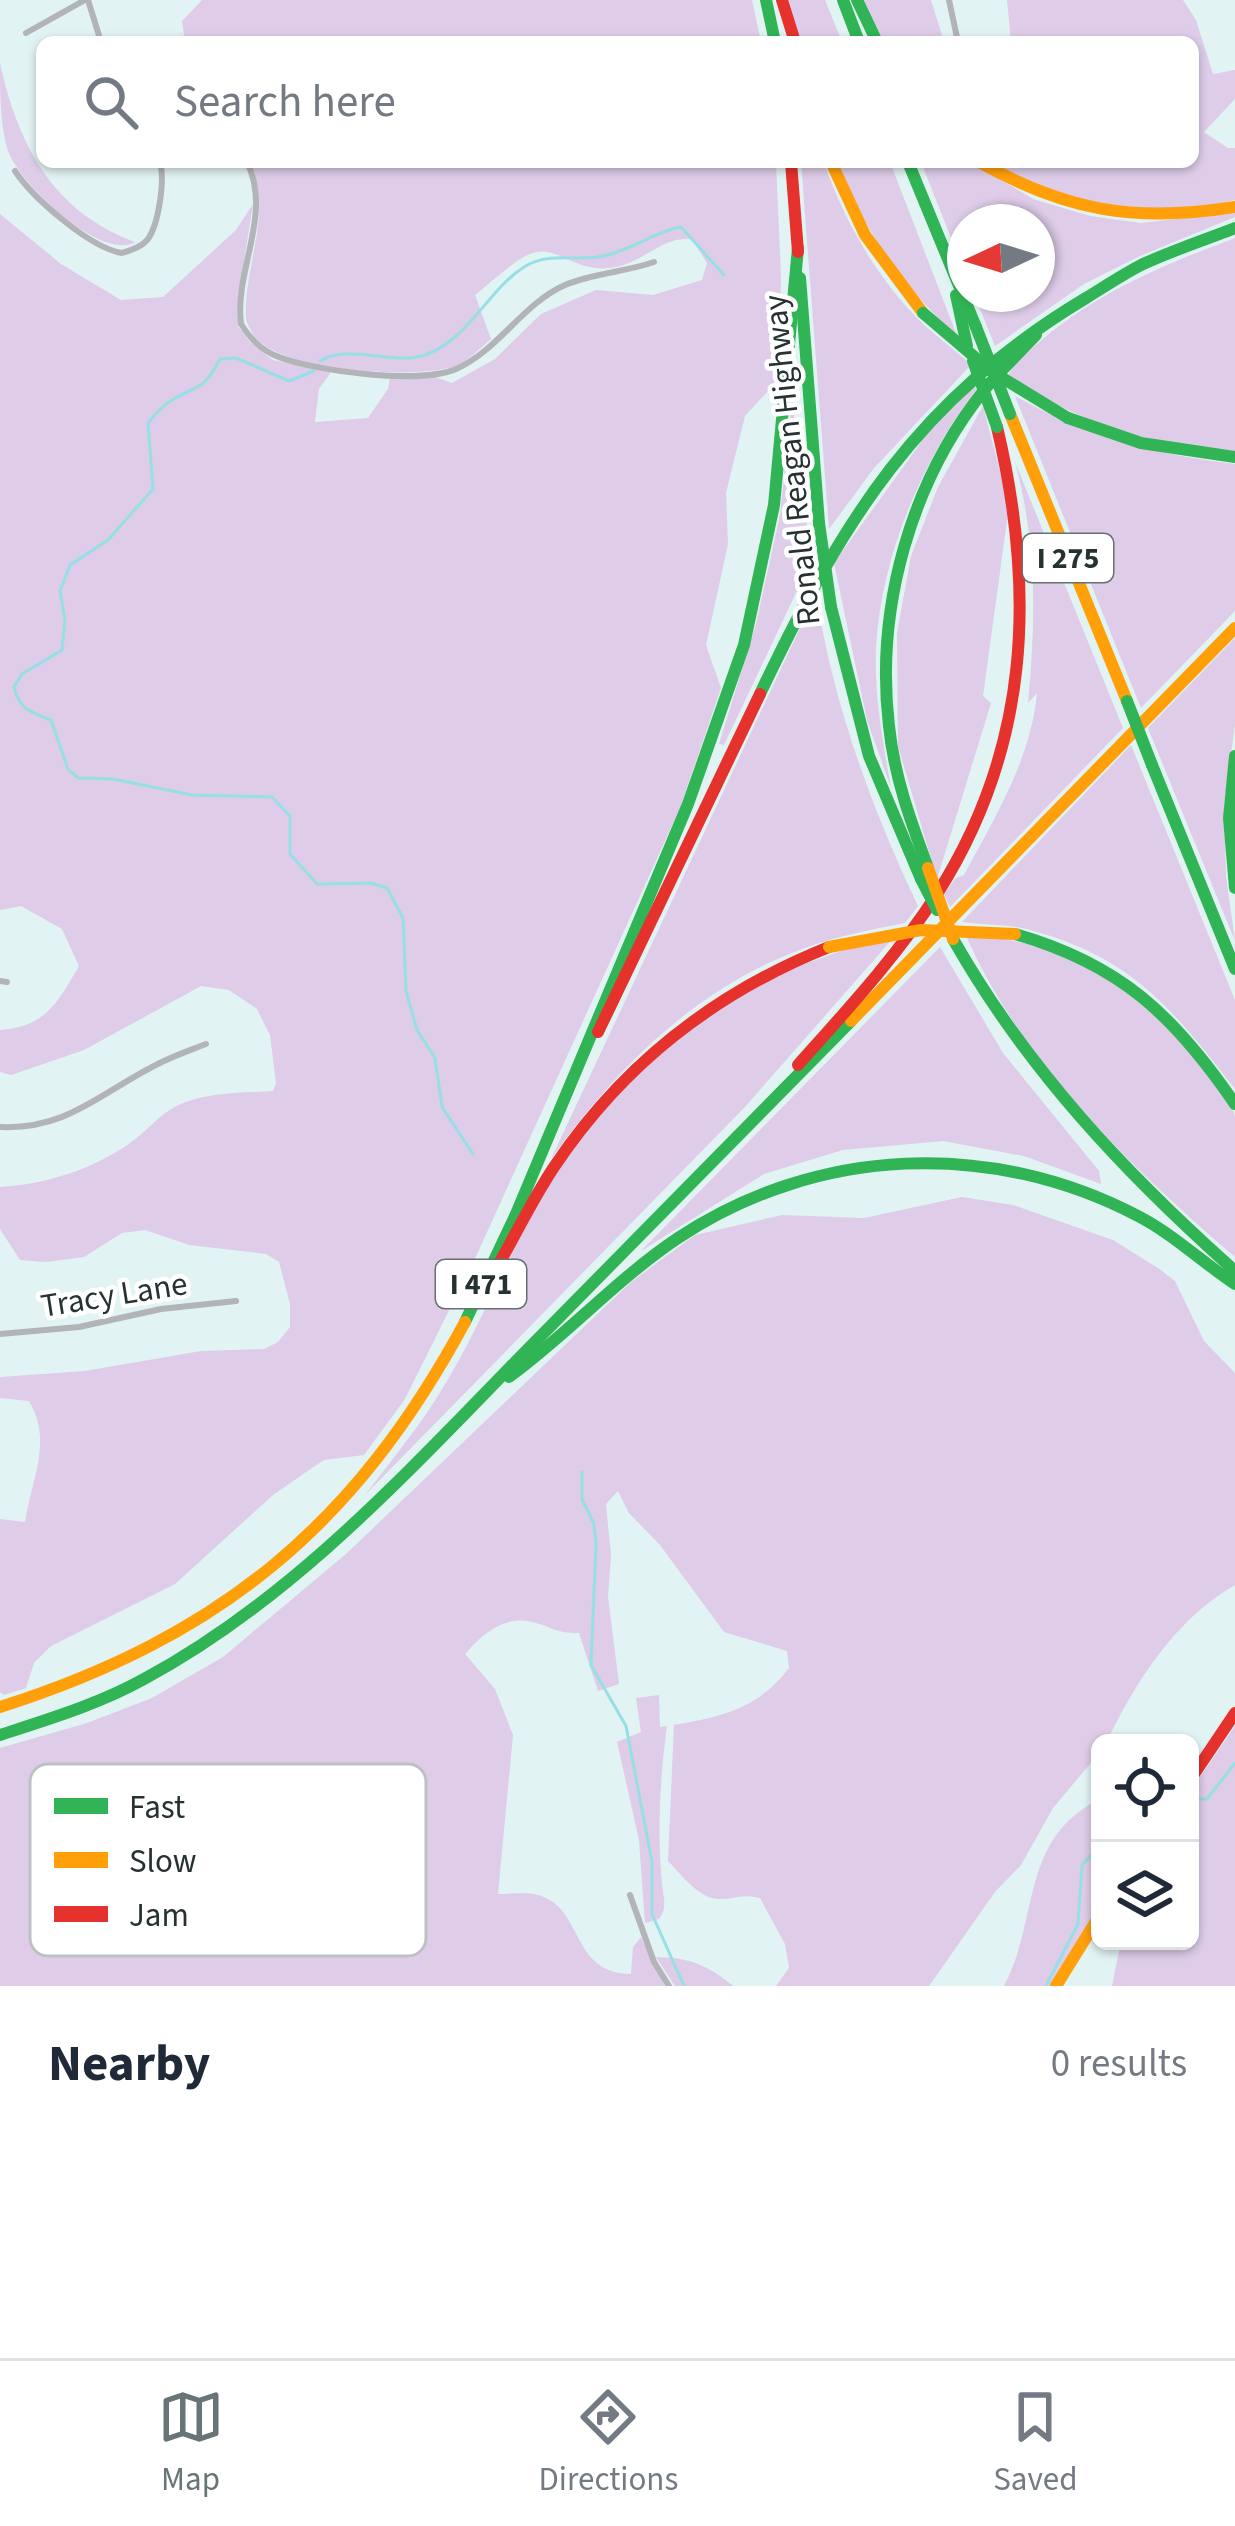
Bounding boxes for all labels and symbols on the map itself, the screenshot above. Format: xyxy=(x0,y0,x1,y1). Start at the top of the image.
north arrow xyxy=(947,204,1055,312)
street label: Ronald Reagan Highway xyxy=(751,292,833,628)
road number: I 275 xyxy=(1023,534,1113,582)
street label: Tracy Lane xyxy=(37,1260,191,1330)
road number: I 471 xyxy=(436,1260,526,1308)
legend xyxy=(30,1764,426,1956)
text: Fast xyxy=(129,1784,185,1831)
text: Slow xyxy=(129,1838,197,1885)
text: Jam xyxy=(129,1892,189,1939)

